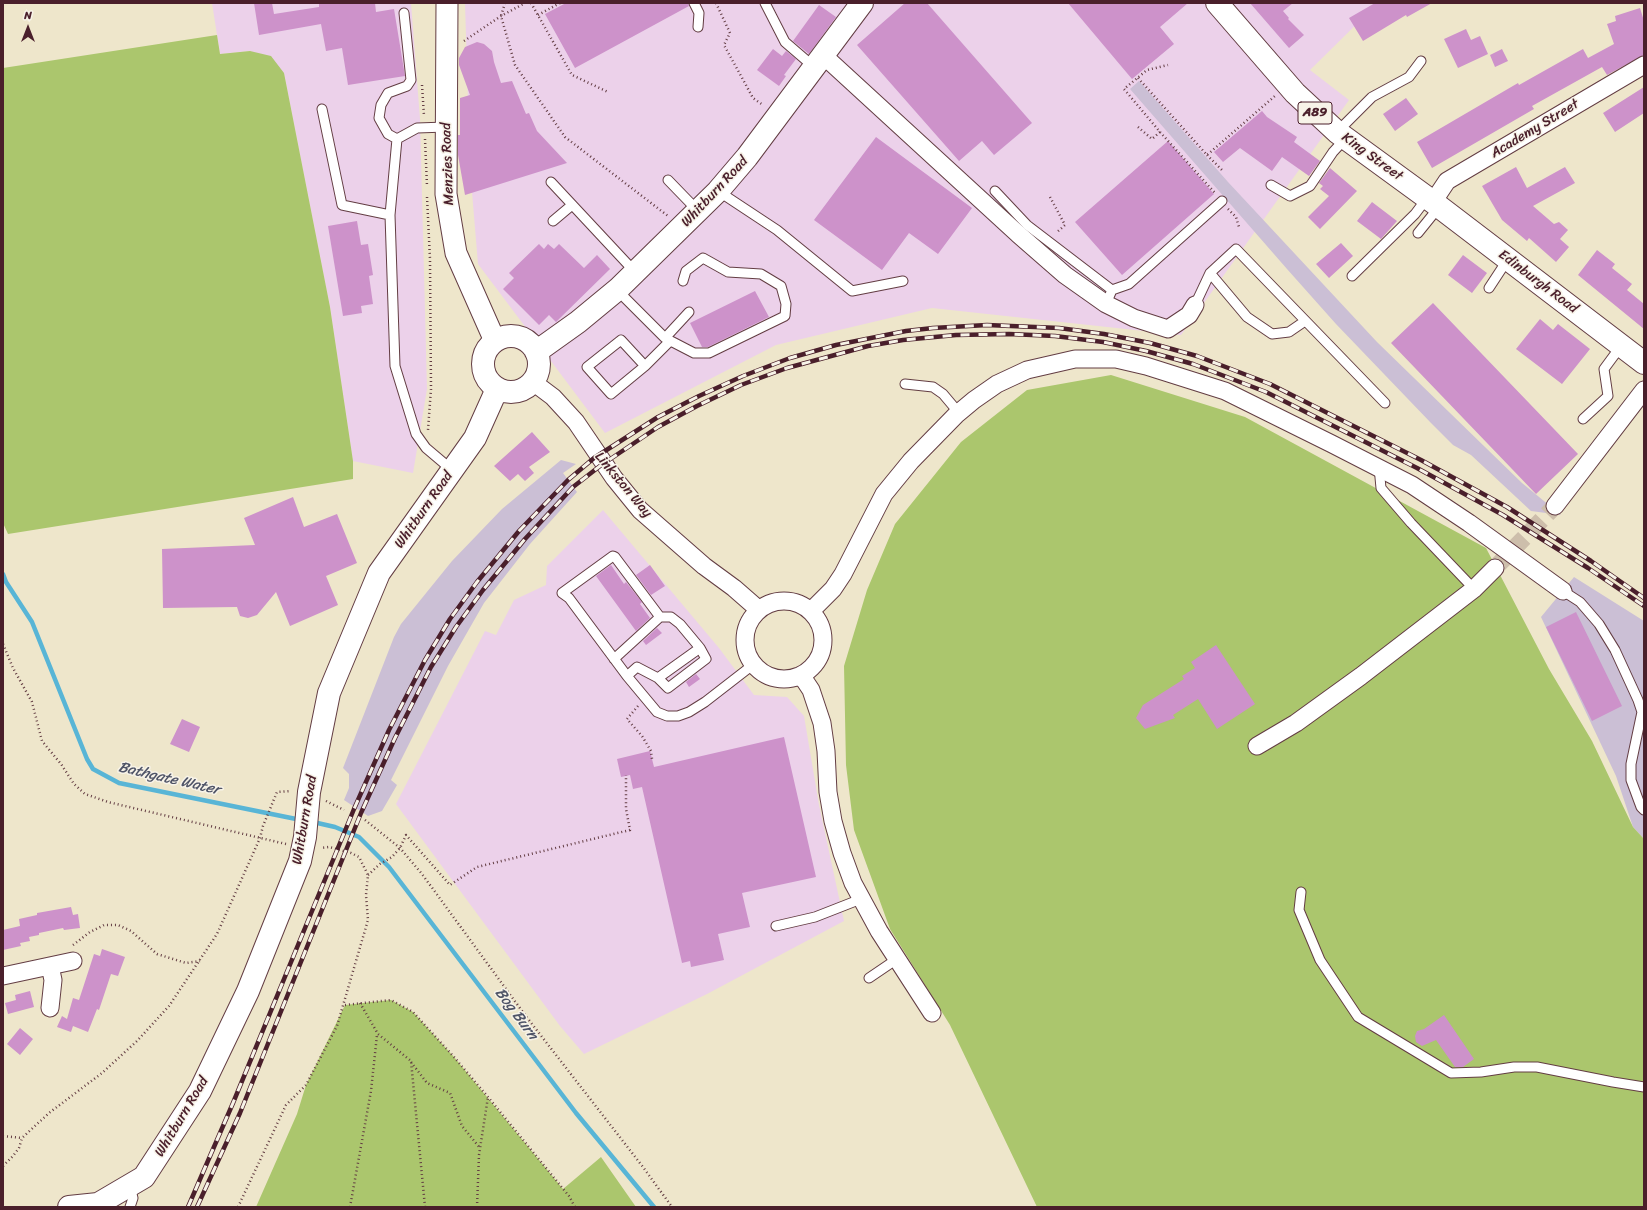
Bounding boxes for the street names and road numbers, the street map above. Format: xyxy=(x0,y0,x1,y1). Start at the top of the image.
street label: Academy Street xyxy=(1488,96,1582,162)
road number: A89 xyxy=(1298,102,1332,124)
street label: Menzies Road xyxy=(438,122,458,206)
street label: King Street xyxy=(1338,129,1406,185)
street label: Whitburn Road xyxy=(678,153,752,231)
street label: Edinburgh Road xyxy=(1495,247,1581,317)
street label: Linkston Way xyxy=(591,449,655,521)
street label: Whitburn Road xyxy=(391,468,457,552)
street label: Whitburn Road xyxy=(289,774,321,866)
street label: Whitburn Road xyxy=(152,1074,212,1160)

